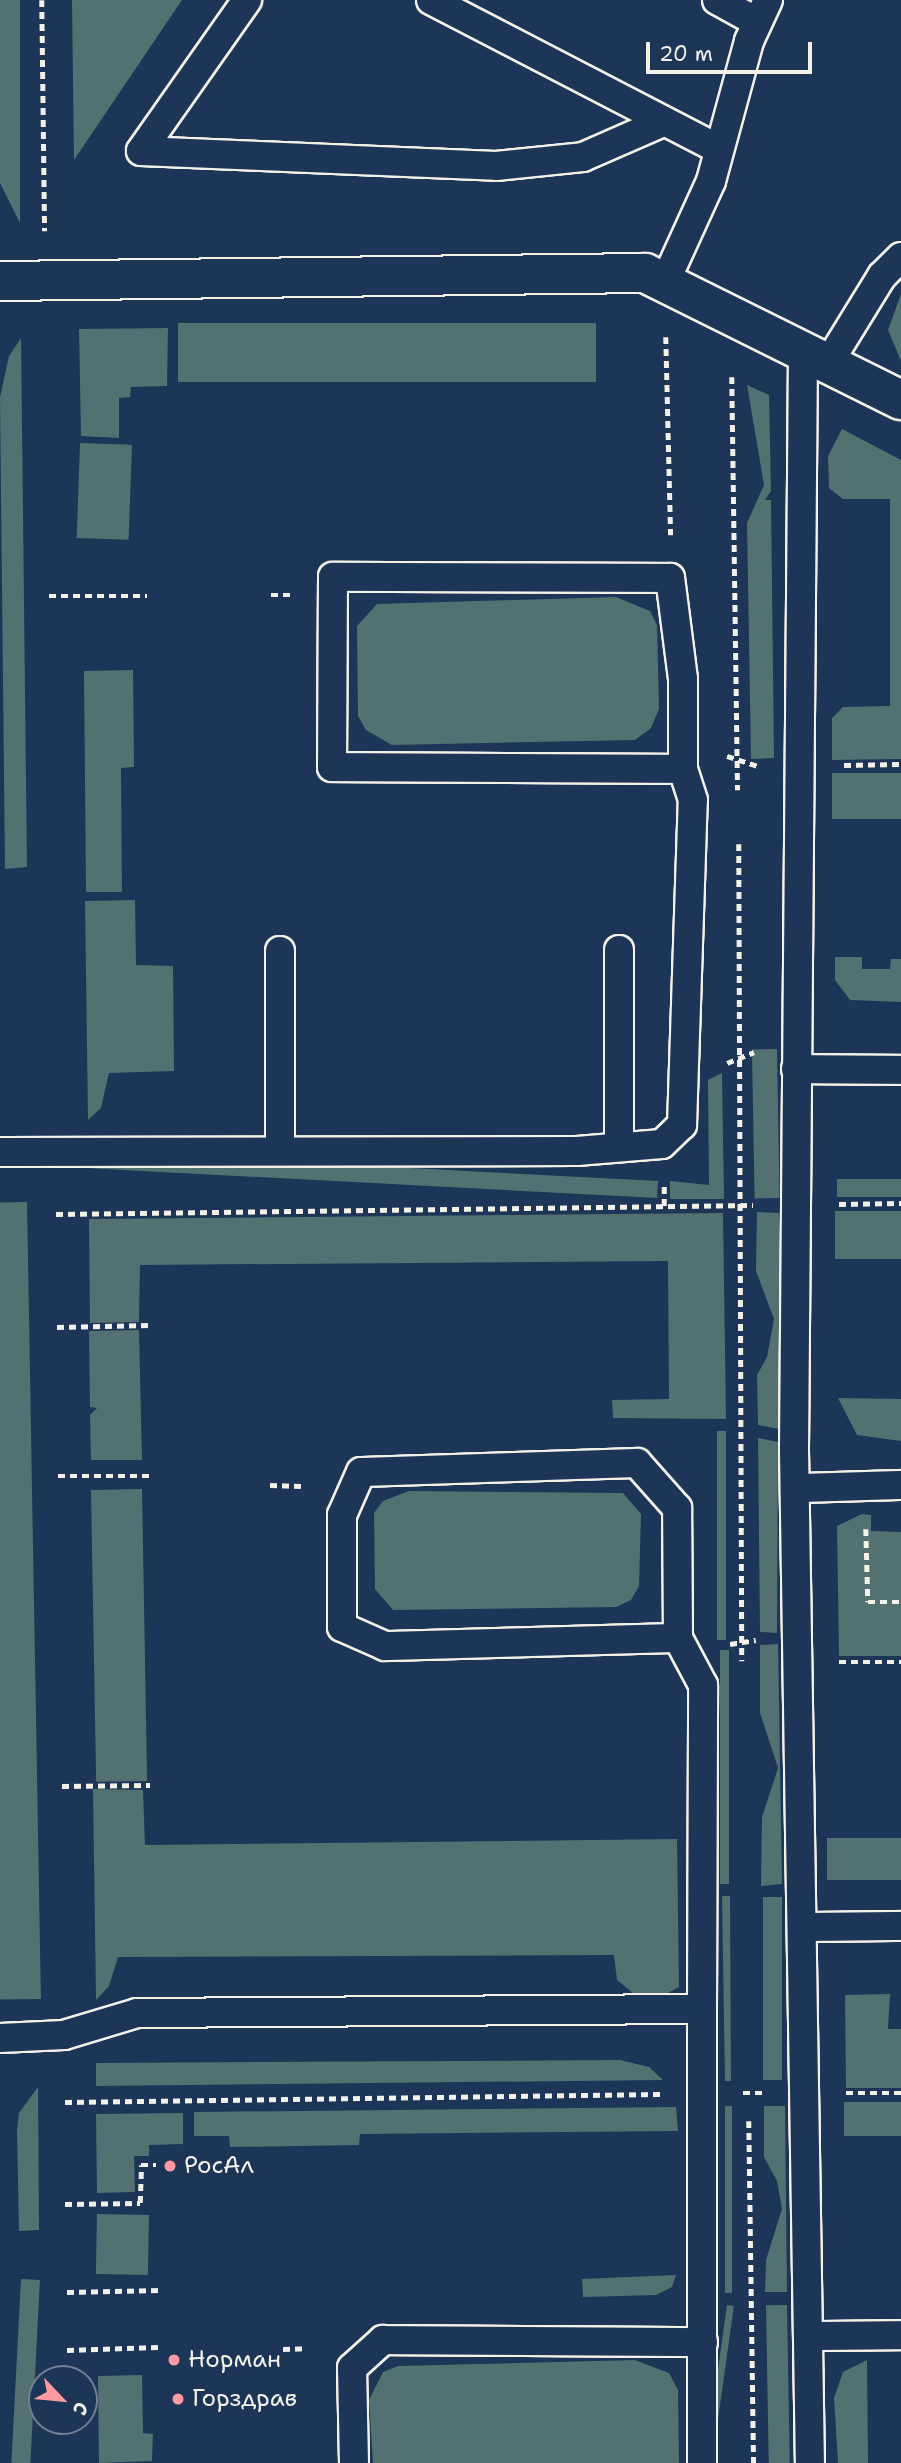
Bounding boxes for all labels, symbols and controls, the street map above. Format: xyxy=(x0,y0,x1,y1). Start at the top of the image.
scale bar xyxy=(649,28,815,72)
text: 20 m xyxy=(659,40,713,68)
place label: РосАл xyxy=(184,2152,254,2180)
marker: РосАл xyxy=(162,2158,178,2174)
place label: Норман xyxy=(188,2346,281,2374)
marker: Норман xyxy=(166,2352,182,2368)
north arrow xyxy=(28,2365,98,2435)
place label: Горздрав xyxy=(192,2385,297,2413)
marker: Горздрав xyxy=(170,2391,186,2407)
text: С xyxy=(67,2398,94,2419)

